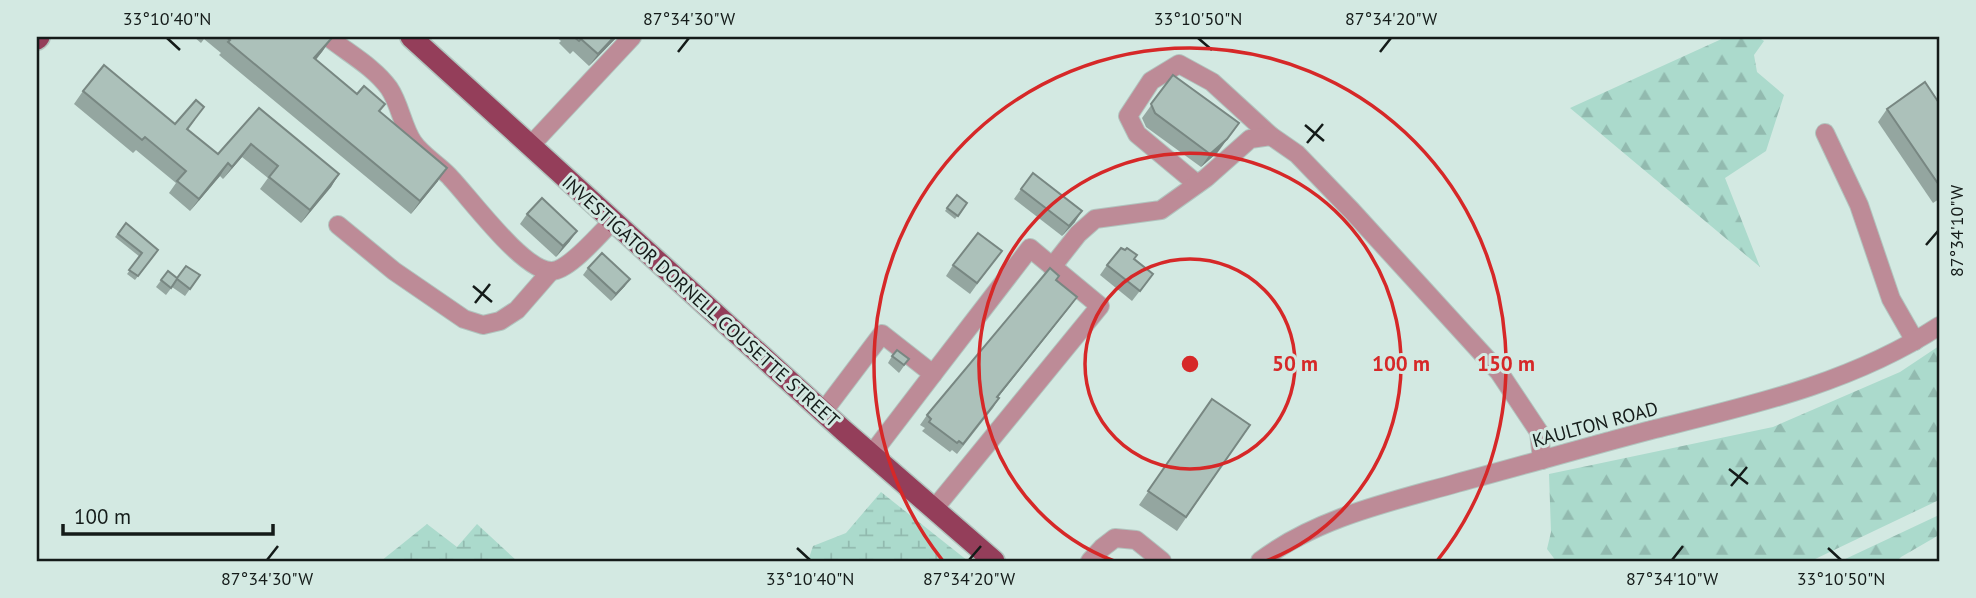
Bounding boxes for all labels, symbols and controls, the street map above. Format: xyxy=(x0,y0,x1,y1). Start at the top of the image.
text: 33°10'40"N xyxy=(123,7,211,30)
text: 87°34'30"W xyxy=(643,7,735,30)
text: 33°10'50"N xyxy=(1154,7,1242,30)
text: 87°34'20"W xyxy=(1345,7,1437,30)
street label: INVESTIGATOR DORNELL COUSETTE STREET xyxy=(557,170,845,432)
text: 87°34'10"W xyxy=(1945,185,1968,277)
text: 50 m xyxy=(1272,350,1318,377)
text: 100 m xyxy=(1372,350,1430,377)
text: 150 m xyxy=(1477,350,1535,377)
centre of rings xyxy=(1178,352,1202,376)
street label: KAULTON ROAD xyxy=(1530,396,1660,452)
scale bar xyxy=(63,493,273,537)
text: 100 m xyxy=(74,503,131,530)
text: 87°34'30"W xyxy=(221,567,313,590)
text: 33°10'40"N xyxy=(766,567,854,590)
text: 87°34'20"W xyxy=(923,567,1015,590)
text: 87°34'10"W xyxy=(1626,567,1718,590)
text: 33°10'50"N xyxy=(1797,567,1885,590)

